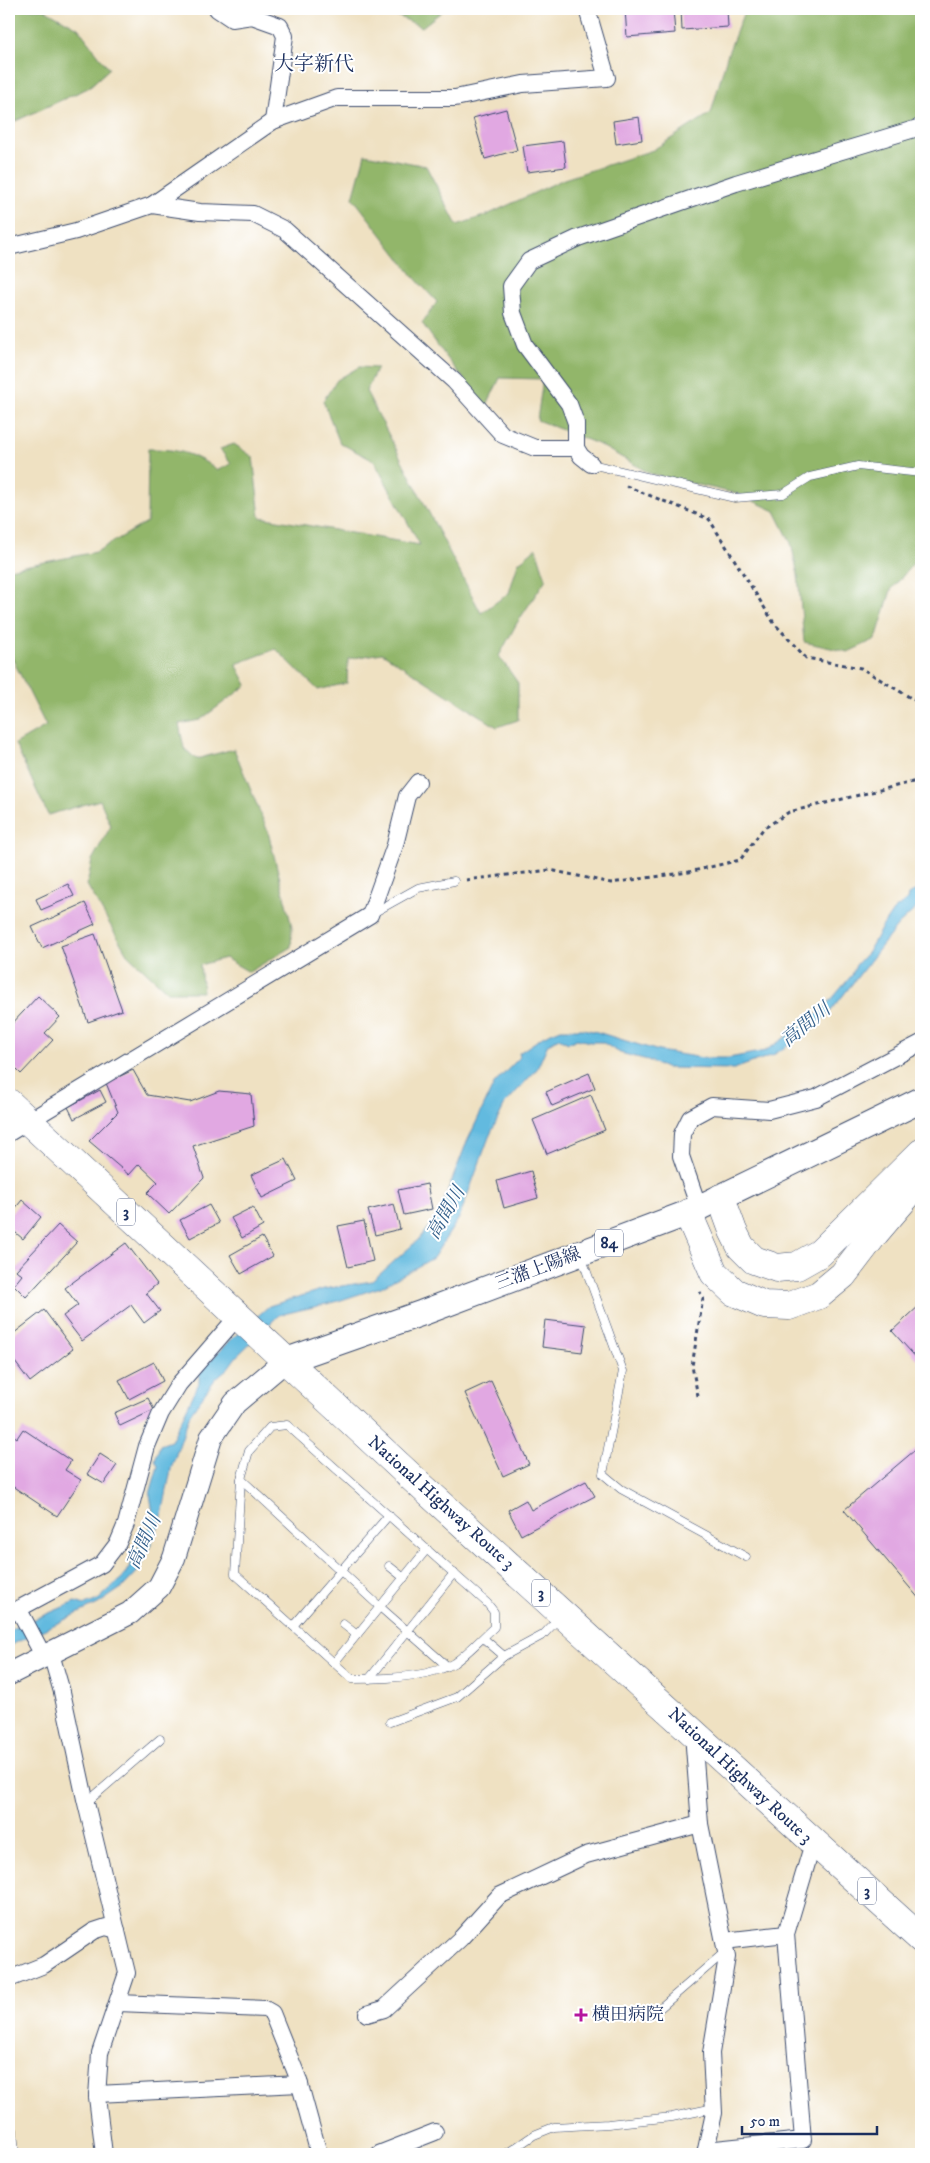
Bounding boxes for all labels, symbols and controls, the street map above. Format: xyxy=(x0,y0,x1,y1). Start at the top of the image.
district label: 大字新代 xyxy=(274,52,354,77)
water label: 高間川 xyxy=(777,997,837,1052)
water label: 高間川 xyxy=(422,1181,471,1243)
road number: 3 xyxy=(117,1198,135,1226)
road number: 84 xyxy=(595,1230,623,1256)
street label: 三潴上陽線 xyxy=(492,1243,584,1295)
street label: National Highway Route 3 xyxy=(363,1431,519,1575)
water label: 高間川 xyxy=(122,1509,167,1573)
road number: 3 xyxy=(532,1580,550,1606)
street label: National Highway Route 3 xyxy=(663,1703,817,1849)
road number: 3 xyxy=(858,1878,876,1904)
place label: 横田病院 xyxy=(592,2004,664,2026)
marker: 横田病院 xyxy=(574,2008,588,2022)
scale bar xyxy=(742,2103,878,2135)
text: 50 m xyxy=(750,2112,780,2131)

